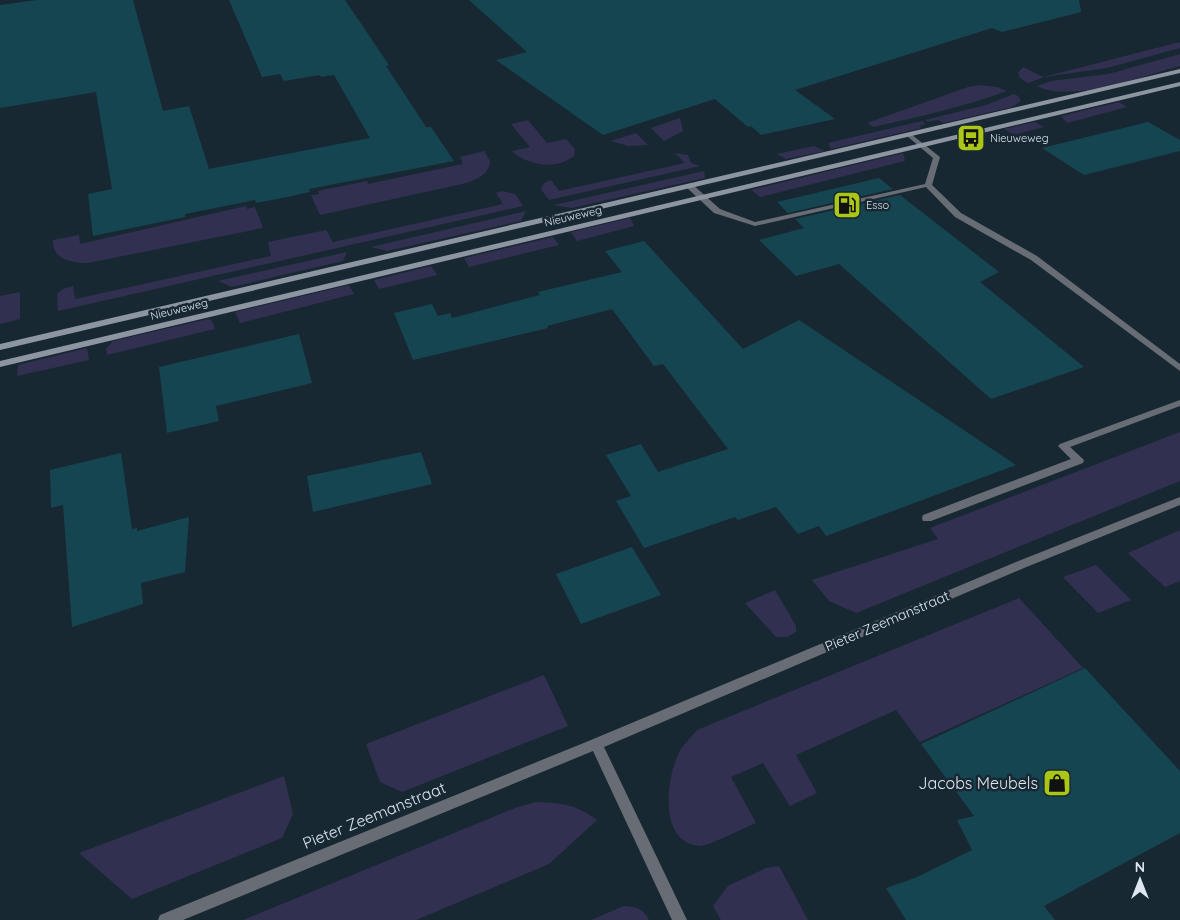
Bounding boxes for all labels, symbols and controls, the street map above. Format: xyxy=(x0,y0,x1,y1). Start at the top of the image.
bus stop icon: Nieuweweg xyxy=(956,123,986,153)
place label: Nieuweweg xyxy=(990,131,1049,145)
fuel station icon: Esso xyxy=(832,190,862,220)
place label: Esso xyxy=(866,198,890,212)
street label: Nieuweweg xyxy=(543,203,603,229)
street label: Nieuweweg xyxy=(149,295,209,323)
street label: Pieter Zeemanstraat xyxy=(822,587,952,655)
shop icon: Jacobs Meubels xyxy=(1042,768,1072,798)
place label: Jacobs Meubels xyxy=(918,773,1038,793)
street label: Pieter Zeemanstraat xyxy=(299,777,449,853)
north arrow xyxy=(1115,855,1165,905)
text: N xyxy=(1135,858,1145,876)

